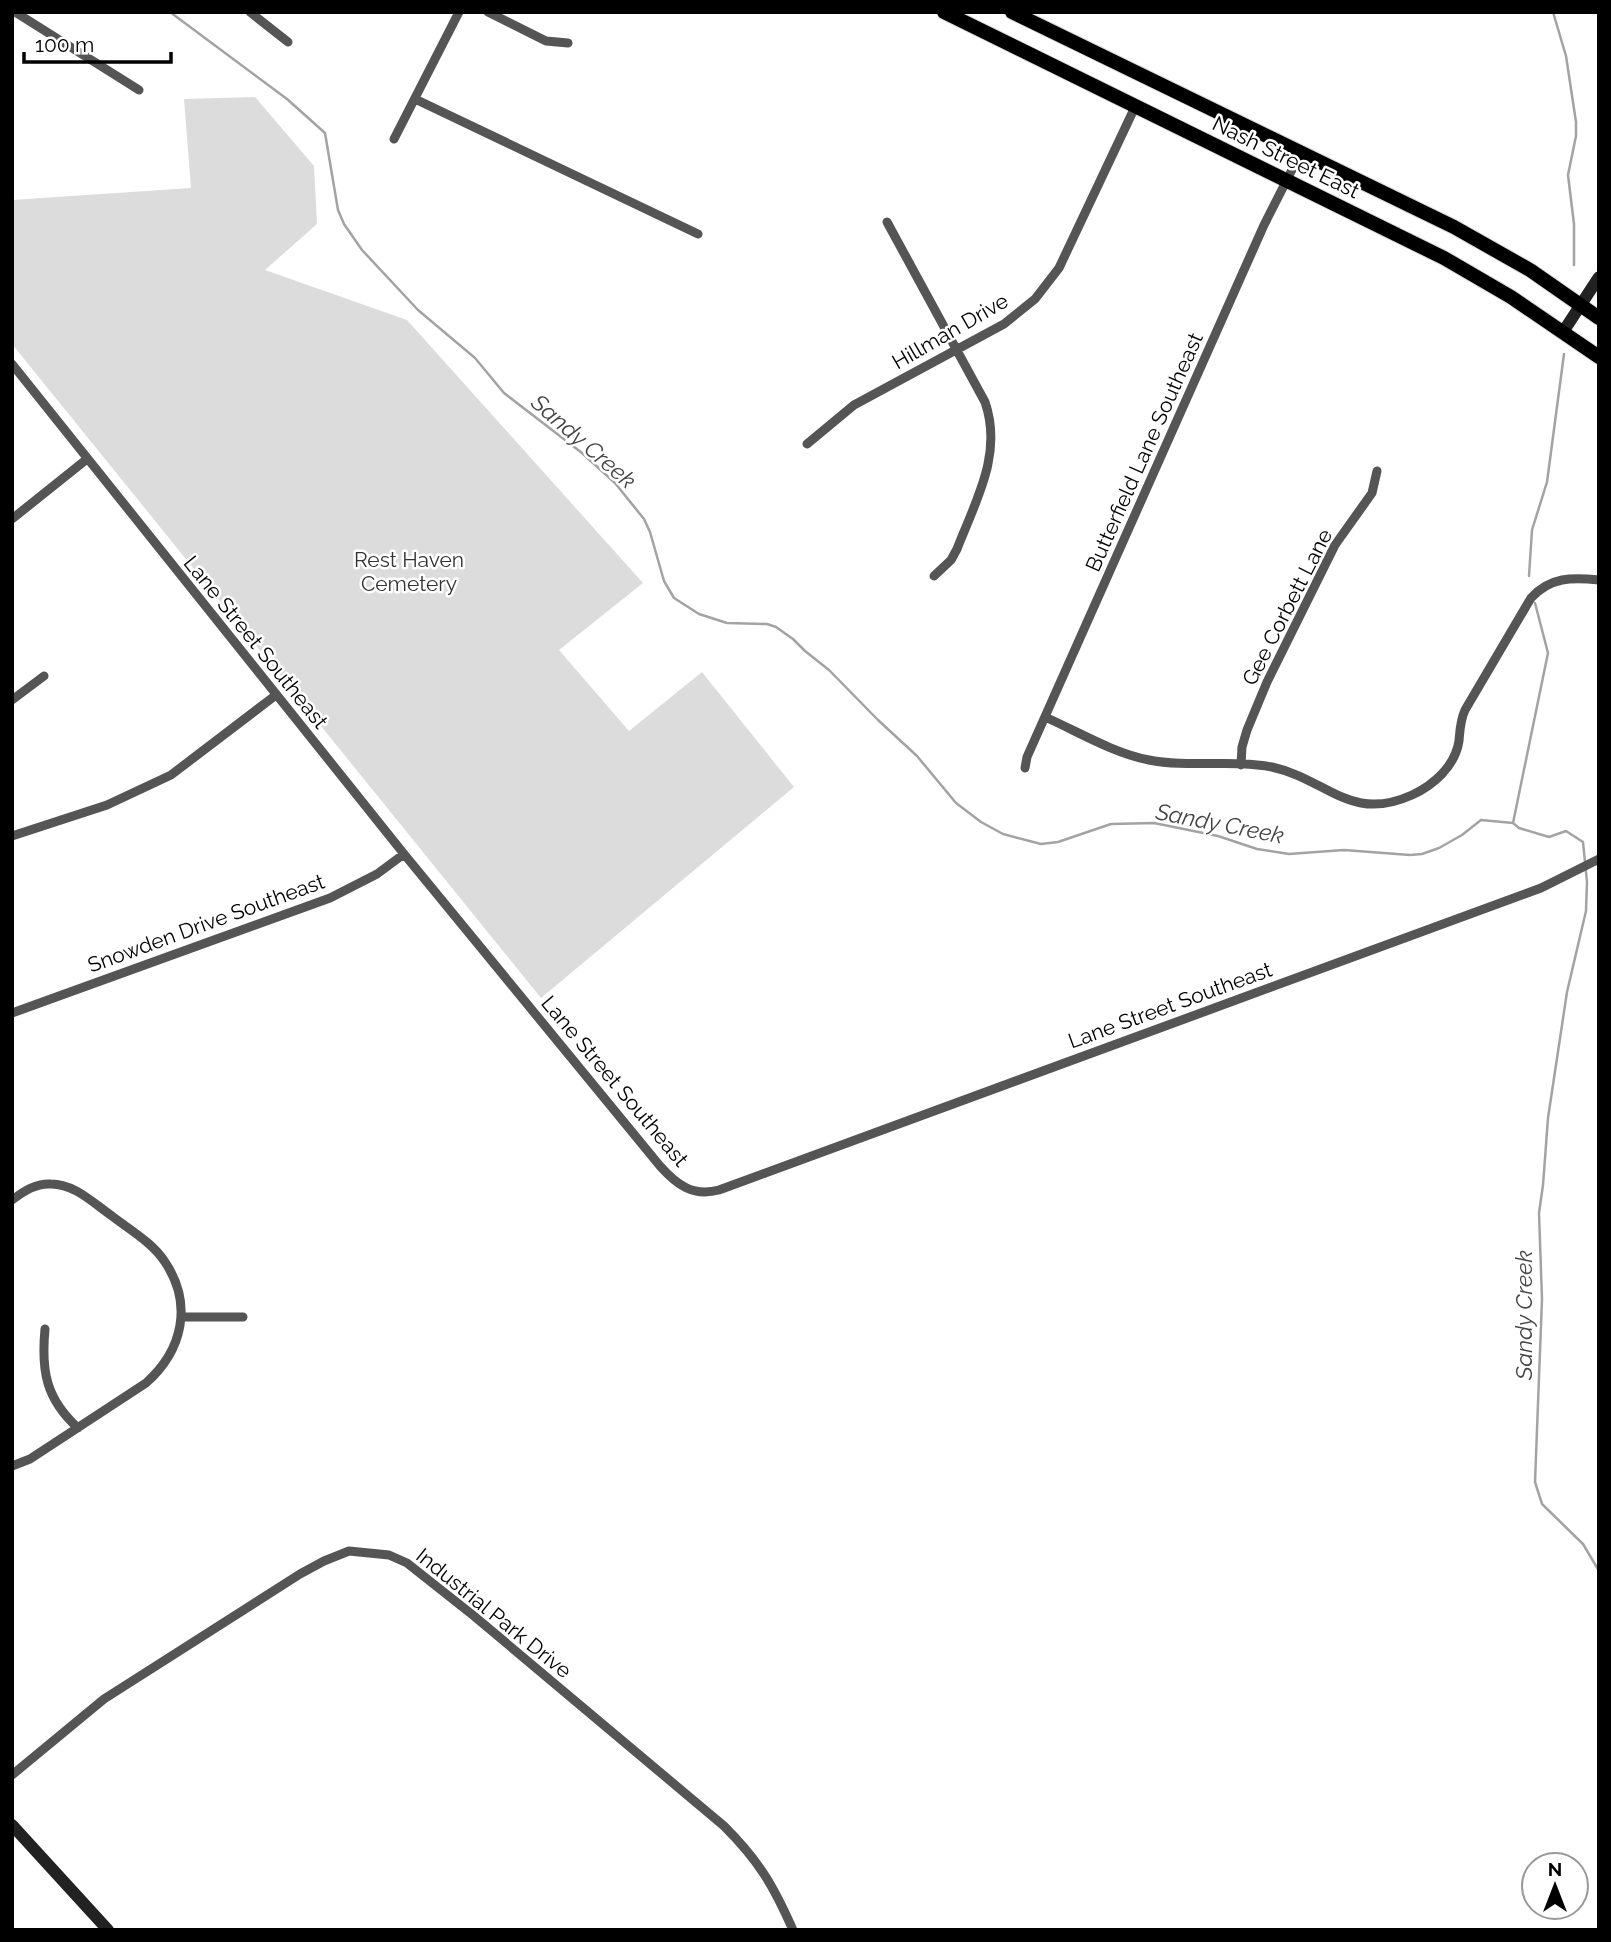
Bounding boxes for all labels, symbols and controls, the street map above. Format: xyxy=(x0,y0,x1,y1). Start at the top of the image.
scale bar xyxy=(24,21,172,65)
text: 100 m xyxy=(35,32,94,57)
street label: Nash Street East xyxy=(1209,111,1363,203)
street label: Hillman Drive xyxy=(887,288,1013,374)
street label: Butterfield Lane Southeast xyxy=(1080,329,1208,575)
water label: Sandy Creek xyxy=(525,388,642,494)
street label: Gee Corbett Lane xyxy=(1237,525,1337,689)
park label: Rest Haven Cemetery xyxy=(354,547,464,596)
street label: Lane Street Southeast xyxy=(179,551,333,733)
water label: Sandy Creek xyxy=(1153,797,1286,849)
street label: Snowden Drive Southeast xyxy=(84,868,328,978)
street label: Lane Street Southeast xyxy=(1065,956,1275,1054)
street label: Lane Street Southeast xyxy=(536,991,694,1171)
water label: Sandy Creek xyxy=(1510,1250,1537,1381)
street label: Industrial Park Drive xyxy=(411,1543,577,1683)
north arrow xyxy=(1520,1851,1590,1921)
text: N xyxy=(1548,1858,1562,1880)

